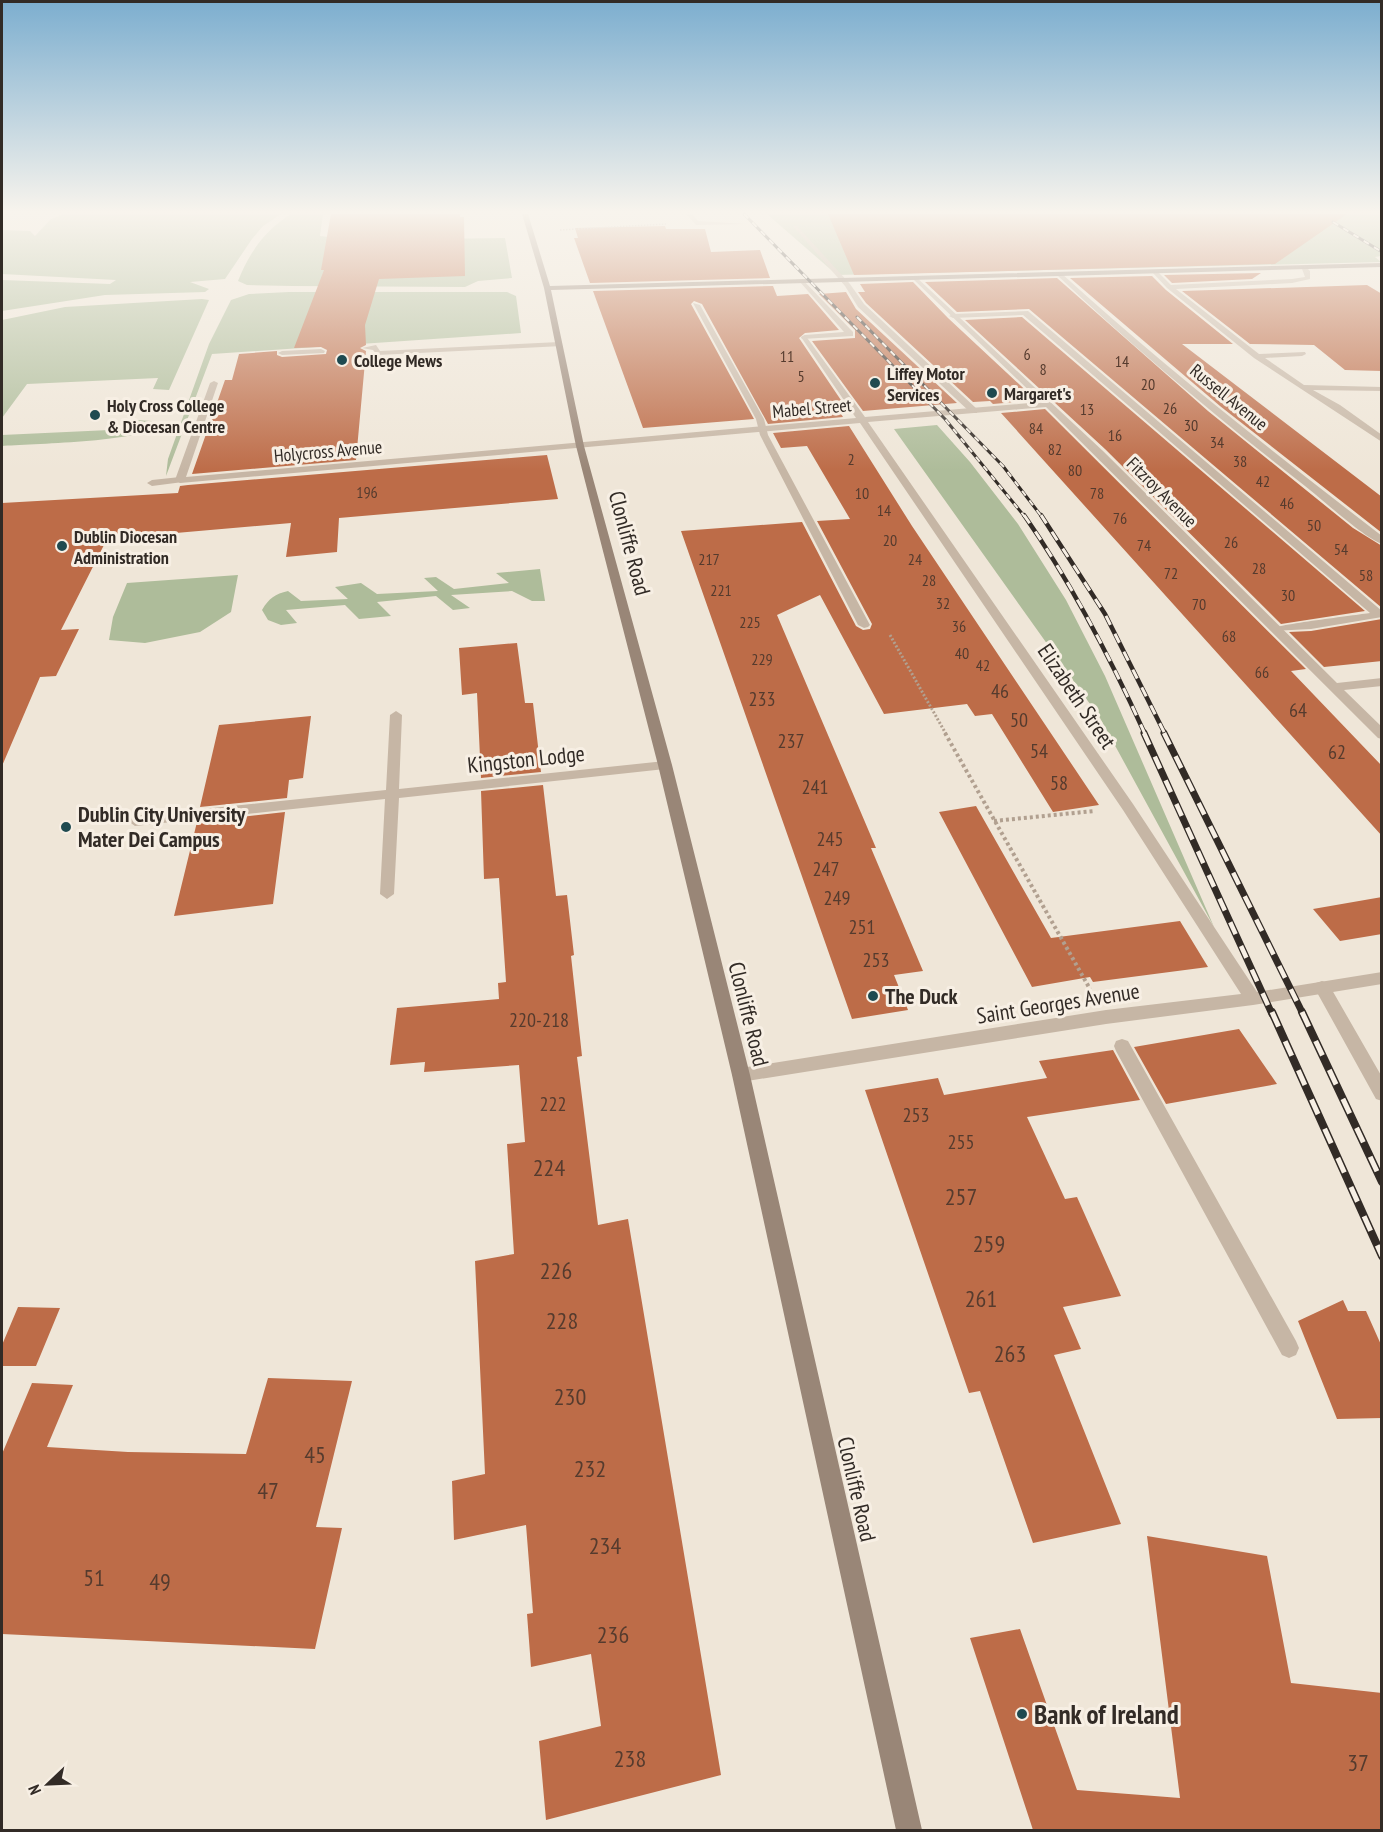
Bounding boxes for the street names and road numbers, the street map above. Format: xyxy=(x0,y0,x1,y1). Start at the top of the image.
street label: Russell Avenue xyxy=(1186,359,1272,435)
street label: Mabel Street xyxy=(772,393,852,423)
street label: Holycross Avenue xyxy=(273,435,383,467)
street label: Fitzroy Avenue xyxy=(1122,452,1202,532)
street label: Clonliffe Road xyxy=(603,488,657,598)
street label: Elizabeth Street xyxy=(1032,638,1122,754)
street label: Kingston Lodge xyxy=(466,739,586,779)
street label: Clonliffe Road xyxy=(723,959,775,1069)
street label: Saint Georges Avenue xyxy=(975,976,1141,1030)
street label: Clonliffe Road xyxy=(831,1434,883,1544)

